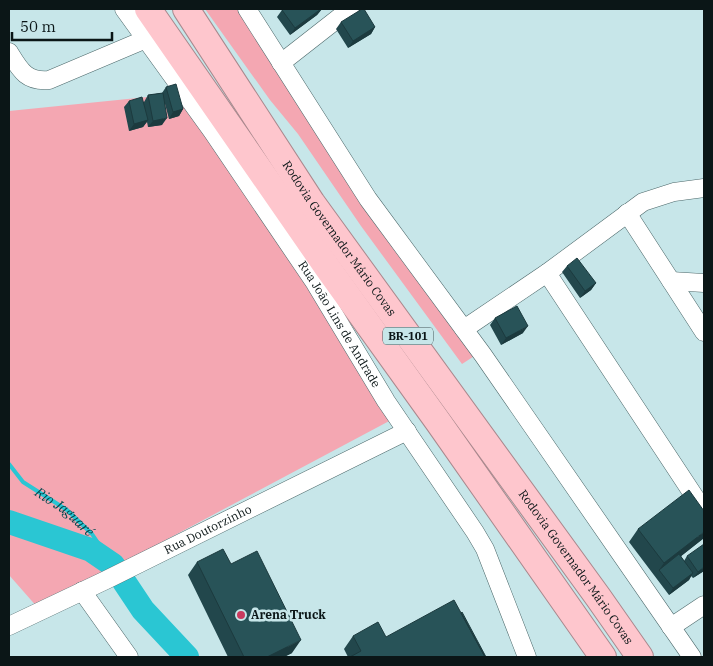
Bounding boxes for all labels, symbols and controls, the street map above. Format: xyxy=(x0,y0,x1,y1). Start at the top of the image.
scale bar xyxy=(12,10,112,42)
text: 50 m xyxy=(20,17,56,36)
street label: Rodovia Governador Mário Covas xyxy=(280,158,400,319)
street label: Rua João Lins de Andrade xyxy=(295,258,384,390)
road number: BR-101 xyxy=(383,328,433,344)
water label: Rio Jaguaré xyxy=(31,482,99,541)
street label: Rodovia Governador Mário Covas xyxy=(516,487,637,647)
street label: Rua Doutorzinho xyxy=(161,501,254,557)
place label: Arena Truck xyxy=(251,607,326,622)
marker: Arena Truck xyxy=(235,609,247,621)

